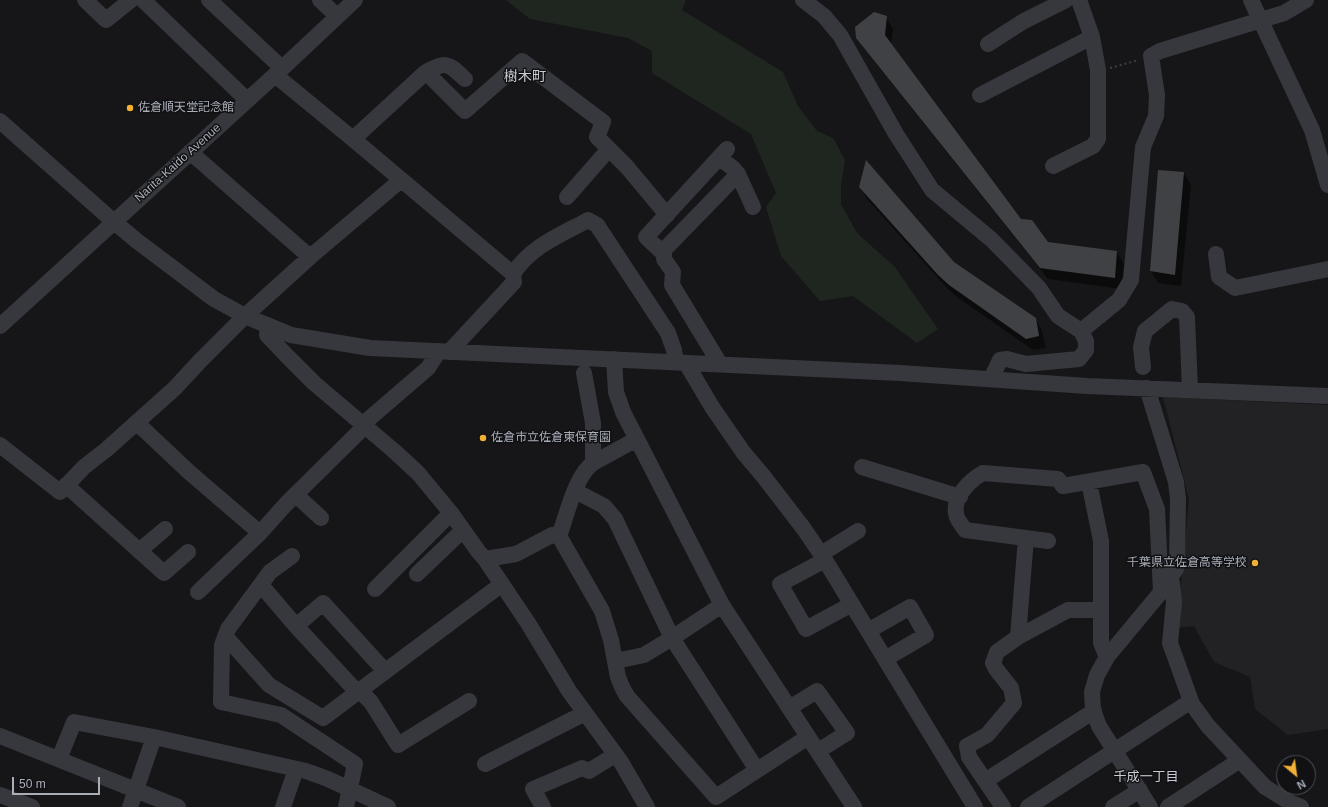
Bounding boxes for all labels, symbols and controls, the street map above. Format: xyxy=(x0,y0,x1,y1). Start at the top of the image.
district label: 樹木町 xyxy=(504,69,546,85)
place label: 佐倉順天堂記念館 xyxy=(138,101,234,115)
marker: 佐倉順天堂記念館 xyxy=(125,103,135,113)
street label: Narita-Kaido Avenue xyxy=(132,121,224,205)
place label: 佐倉市立佐倉東保育園 xyxy=(491,431,611,445)
marker: 佐倉市立佐倉東保育園 xyxy=(478,433,488,443)
place label: 千葉県立佐倉高等学校 xyxy=(1127,556,1247,570)
marker: 千葉県立佐倉高等学校 xyxy=(1250,558,1260,568)
north arrow xyxy=(1276,755,1316,795)
scale bar xyxy=(14,769,102,795)
district label: 千成一丁目 xyxy=(1114,769,1178,785)
text: 50 m xyxy=(19,777,46,791)
text: N xyxy=(1295,777,1308,792)

